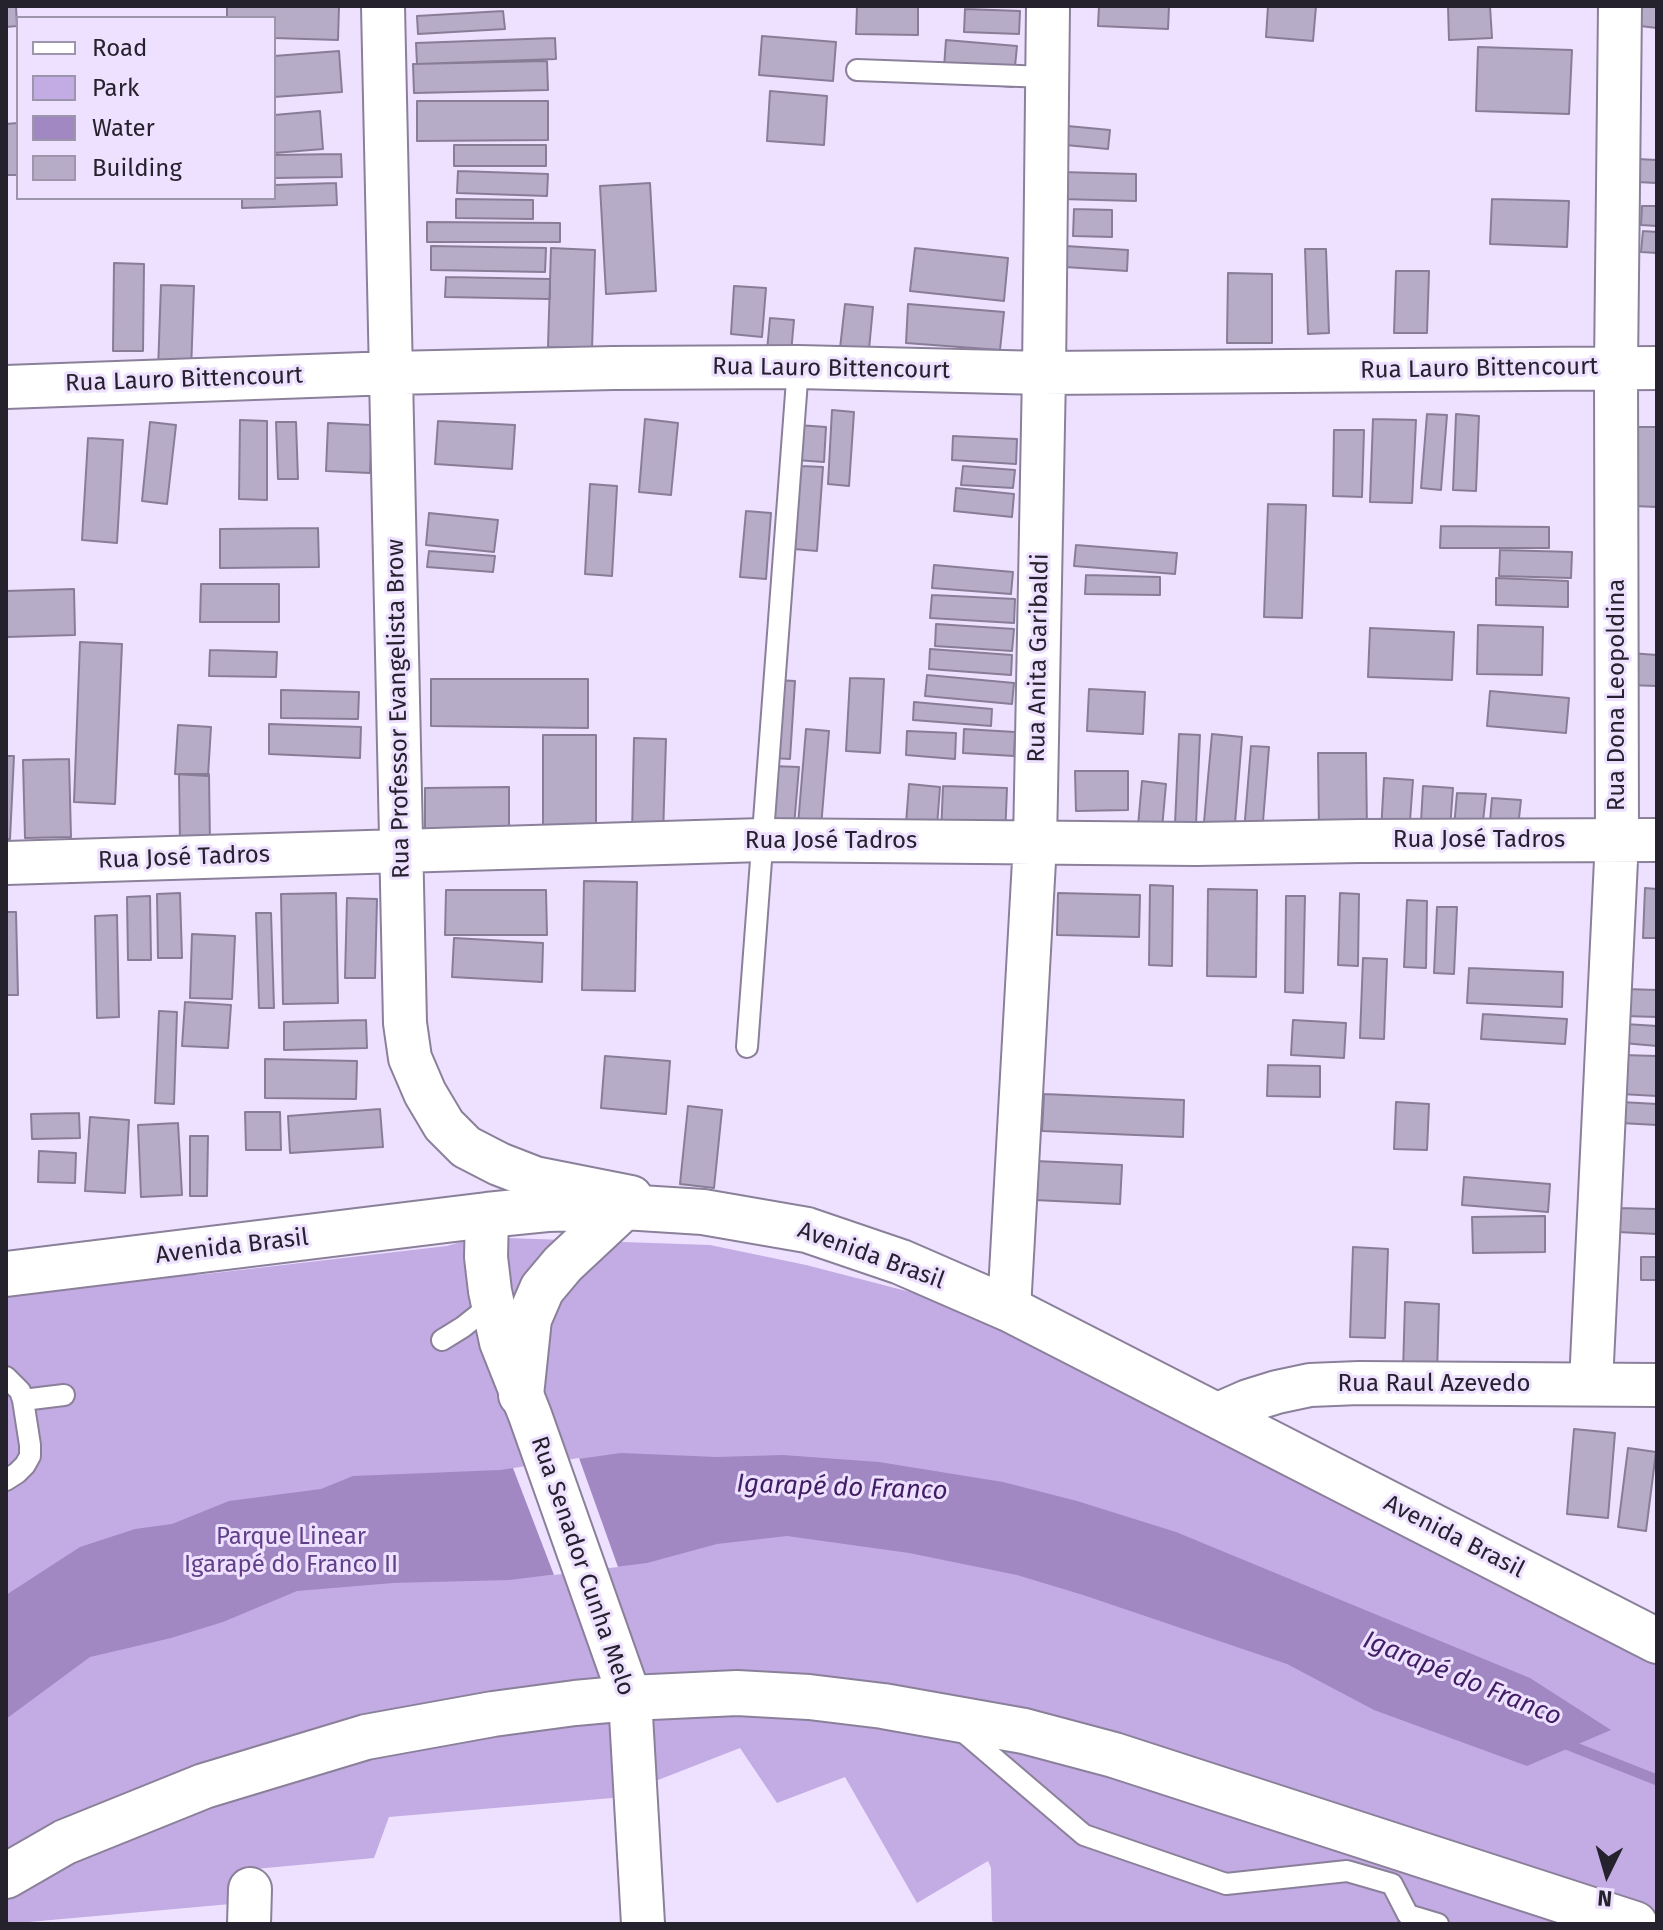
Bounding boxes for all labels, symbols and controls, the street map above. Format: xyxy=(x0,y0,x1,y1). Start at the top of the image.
legend xyxy=(16,16,276,200)
text: Road xyxy=(92,34,147,62)
text: Park xyxy=(92,74,139,102)
text: Water xyxy=(92,114,155,142)
text: Building xyxy=(92,154,182,182)
street label: Rua Lauro Bittencourt xyxy=(712,353,950,385)
street label: Rua Lauro Bittencourt xyxy=(1360,353,1598,385)
street label: Rua Lauro Bittencourt xyxy=(65,361,303,399)
street label: Rua Professor Evangelista Brow xyxy=(382,539,416,879)
street label: Rua Anita Garibaldi xyxy=(1023,553,1055,763)
street label: Rua Dona Leopoldina xyxy=(1603,579,1631,811)
street label: Rua José Tadros xyxy=(1393,826,1565,854)
street label: Rua José Tadros xyxy=(745,827,917,855)
street label: Rua José Tadros xyxy=(97,841,271,875)
street label: Avenida Brasil xyxy=(794,1216,948,1296)
street label: Avenida Brasil xyxy=(154,1223,310,1271)
street label: Rua Raul Azevedo xyxy=(1338,1370,1530,1398)
street label: Rua Senador Cunha Melo xyxy=(524,1433,640,1699)
water label: Igarapé do Franco xyxy=(736,1469,948,1507)
street label: Avenida Brasil xyxy=(1379,1489,1529,1585)
park label: Parque Linear Igarapé do Franco II xyxy=(184,1523,398,1579)
water label: Igarapé do Franco xyxy=(1358,1625,1566,1733)
north arrow xyxy=(1567,1834,1647,1914)
text: N xyxy=(1596,1884,1613,1912)

